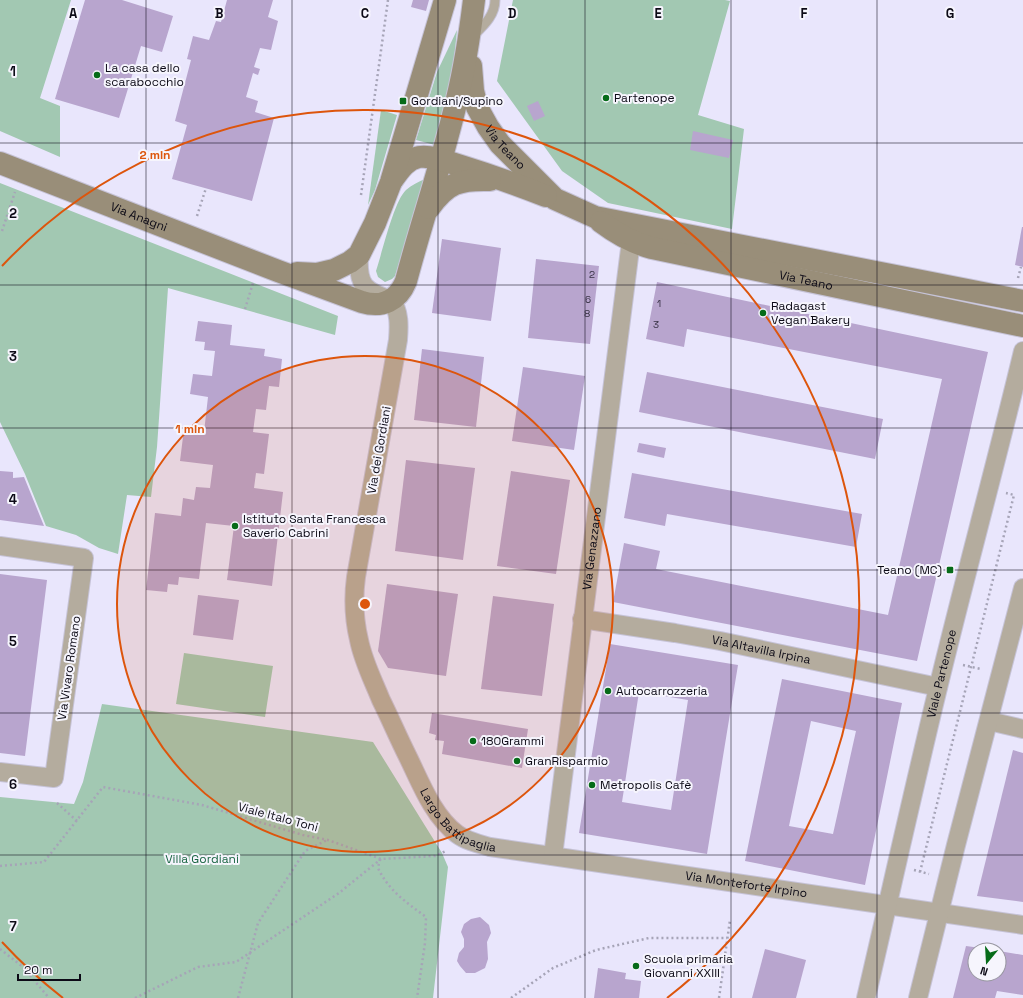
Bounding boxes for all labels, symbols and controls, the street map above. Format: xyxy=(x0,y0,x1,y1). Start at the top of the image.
text: A xyxy=(69,5,78,22)
text: B xyxy=(215,5,224,22)
text: C xyxy=(361,5,369,22)
text: D xyxy=(508,5,517,22)
text: E xyxy=(654,5,662,22)
text: F xyxy=(801,5,808,22)
text: G xyxy=(946,5,954,22)
place label: La casa dello scarabocchio xyxy=(105,60,184,90)
text: 1 xyxy=(10,63,16,80)
marker: La casa dello scarabocchio xyxy=(92,70,102,80)
place label: Partenope xyxy=(614,90,675,106)
place label: Gordiani/Supino xyxy=(411,93,503,109)
marker: Partenope xyxy=(601,93,611,103)
marker: Gordiani/Supino xyxy=(398,96,408,106)
street label: Via Teano xyxy=(481,122,529,173)
text: 2 min xyxy=(139,147,171,163)
street label: Via Anagni xyxy=(108,199,170,235)
text: 2 xyxy=(9,205,17,222)
street label: Via Teano xyxy=(778,267,834,294)
house number: 2 xyxy=(589,268,595,281)
house number: 6 xyxy=(585,293,591,306)
house number: 1 xyxy=(657,297,661,310)
place label: Radagast Vegan Bakery xyxy=(771,298,850,328)
house number: 8 xyxy=(584,307,590,320)
marker: Radagast Vegan Bakery xyxy=(758,308,768,318)
house number: 3 xyxy=(653,318,659,331)
text: 3 xyxy=(9,348,17,365)
street label: Via dei Gordiani xyxy=(363,405,395,495)
text: 1 min xyxy=(175,421,205,437)
text: 4 xyxy=(9,491,17,508)
street label: Via Genazzano xyxy=(579,506,605,591)
place label: Istituto Santa Francesca Saverio Cabrini xyxy=(243,511,386,541)
marker: Istituto Santa Francesca Saverio Cabrini xyxy=(230,521,240,531)
place label: Teano (MC) xyxy=(877,562,942,578)
marker: Teano (MC) xyxy=(945,565,955,575)
centre of rings xyxy=(358,597,372,611)
street label: Via Vivaro Romano xyxy=(54,615,84,721)
street label: Viale Partenope xyxy=(923,628,960,720)
street label: Via Altavilla Irpina xyxy=(711,632,812,668)
text: 5 xyxy=(9,633,17,650)
place label: Autocarrozzeria xyxy=(616,683,708,699)
marker: Autocarrozzeria xyxy=(603,686,613,696)
place label: 180Grammi xyxy=(481,733,544,749)
marker: 180Grammi xyxy=(468,736,478,746)
place label: GranRisparmio xyxy=(525,753,608,769)
marker: GranRisparmio xyxy=(512,756,522,766)
text: 6 xyxy=(9,776,17,793)
place label: Metropolis Cafè xyxy=(600,777,691,793)
marker: Metropolis Cafè xyxy=(587,780,597,790)
street label: Largo Battipaglia xyxy=(416,786,497,856)
street label: Viale Italo Toni xyxy=(236,799,320,835)
park label: Villa Gordiani xyxy=(165,851,239,867)
street label: Via Monteforte Irpino xyxy=(684,868,808,901)
text: 7 xyxy=(9,918,17,935)
north arrow xyxy=(967,942,1007,982)
place label: Scuola primaria Giovanni XXIII xyxy=(644,951,733,981)
scale bar xyxy=(18,956,80,982)
marker: Scuola primaria Giovanni XXIII xyxy=(631,961,641,971)
text: 20 m xyxy=(24,962,52,978)
text: N xyxy=(978,964,990,979)

